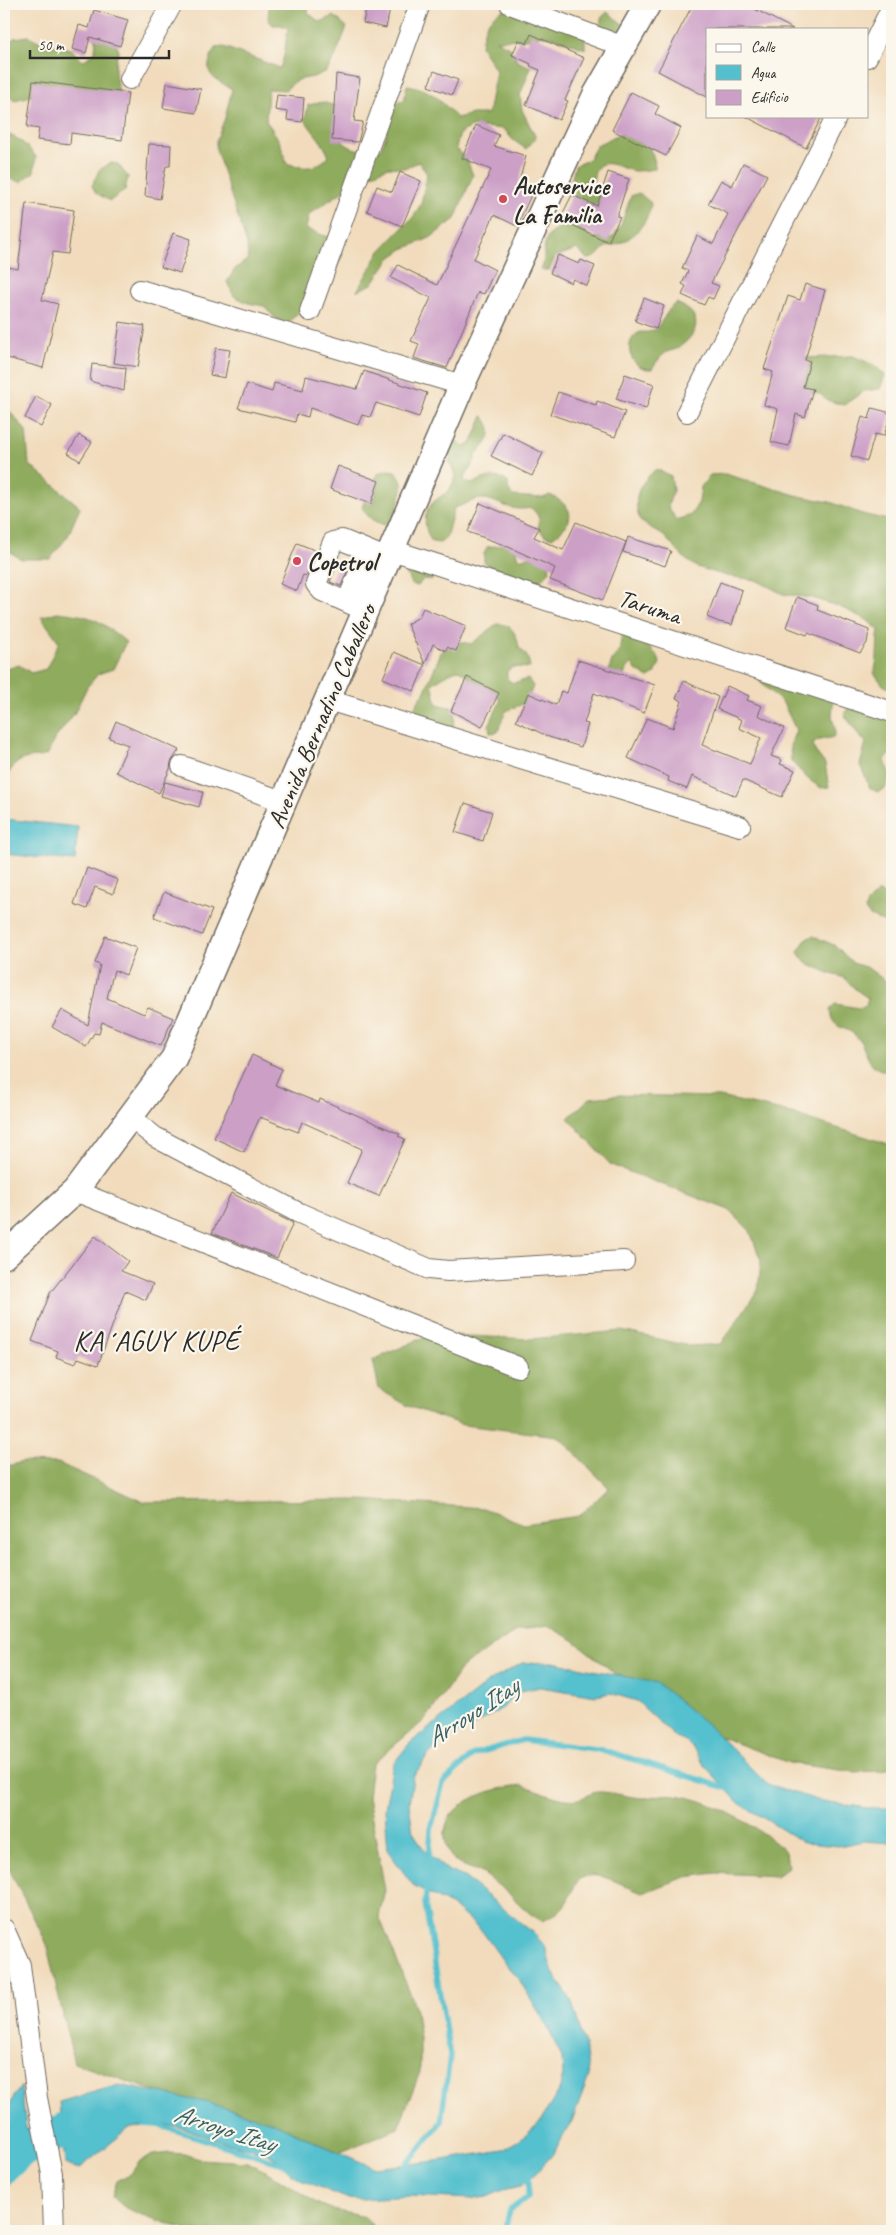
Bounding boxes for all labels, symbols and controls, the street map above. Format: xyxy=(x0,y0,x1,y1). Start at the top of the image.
scale bar xyxy=(30,28,169,60)
legend xyxy=(706,28,868,118)
text: 50 m xyxy=(38,36,65,55)
text: Calle xyxy=(751,38,776,57)
text: Agua xyxy=(751,64,776,83)
text: Edificio xyxy=(751,88,789,107)
place label: Autoservice La Familia xyxy=(513,170,611,231)
marker: Autoservice La Familia xyxy=(497,193,509,205)
place label: Copetrol xyxy=(307,546,381,578)
marker: Copetrol xyxy=(291,555,303,567)
street label: Taruma xyxy=(614,582,688,633)
street label: Avenida Bernadino Caballero xyxy=(260,597,385,833)
district label: KA´AGUY KUPÉ xyxy=(74,1323,242,1358)
water label: Arroyo Itay xyxy=(420,1668,528,1755)
water label: Arroyo Itay xyxy=(170,2097,283,2161)

